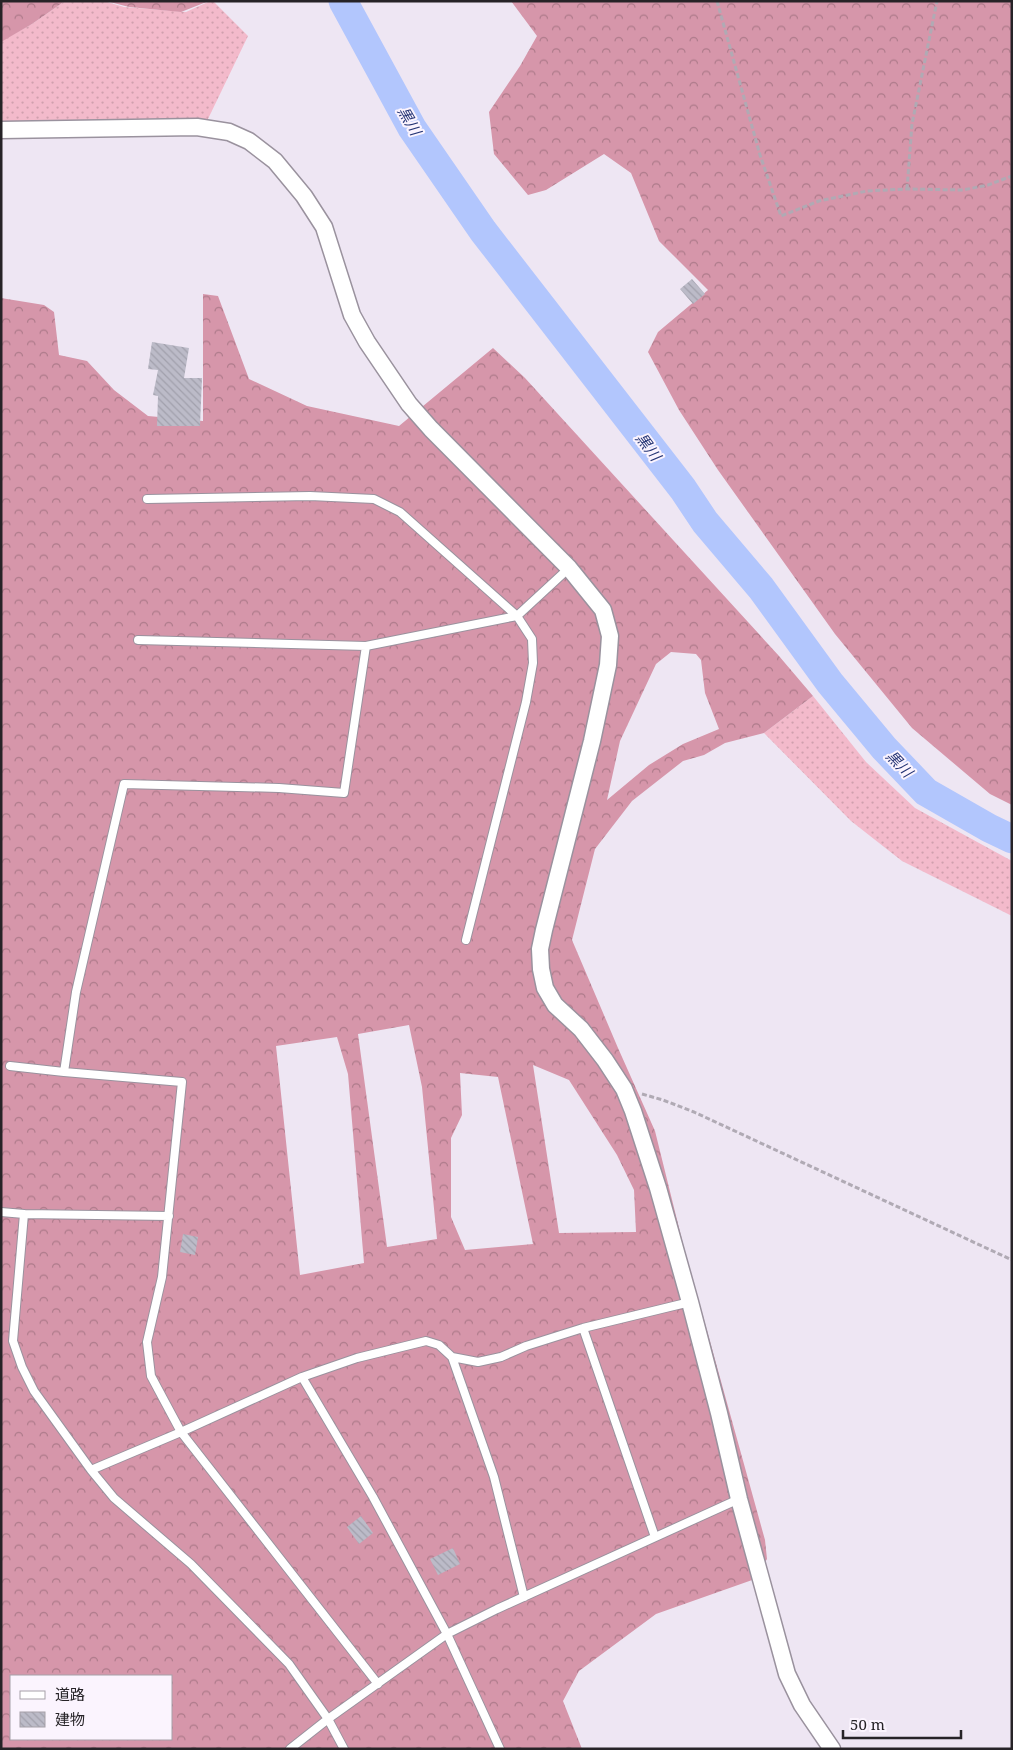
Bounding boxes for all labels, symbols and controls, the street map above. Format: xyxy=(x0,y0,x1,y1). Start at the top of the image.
water label: 黒川 xyxy=(394,103,427,140)
water label: 黒川 xyxy=(632,428,667,466)
water label: 黒川 xyxy=(882,746,919,782)
legend xyxy=(10,1675,172,1740)
text: 道路 xyxy=(55,1684,85,1704)
scale bar xyxy=(843,1708,960,1740)
text: 建物 xyxy=(55,1709,85,1729)
text: 50 m xyxy=(850,1714,885,1734)

